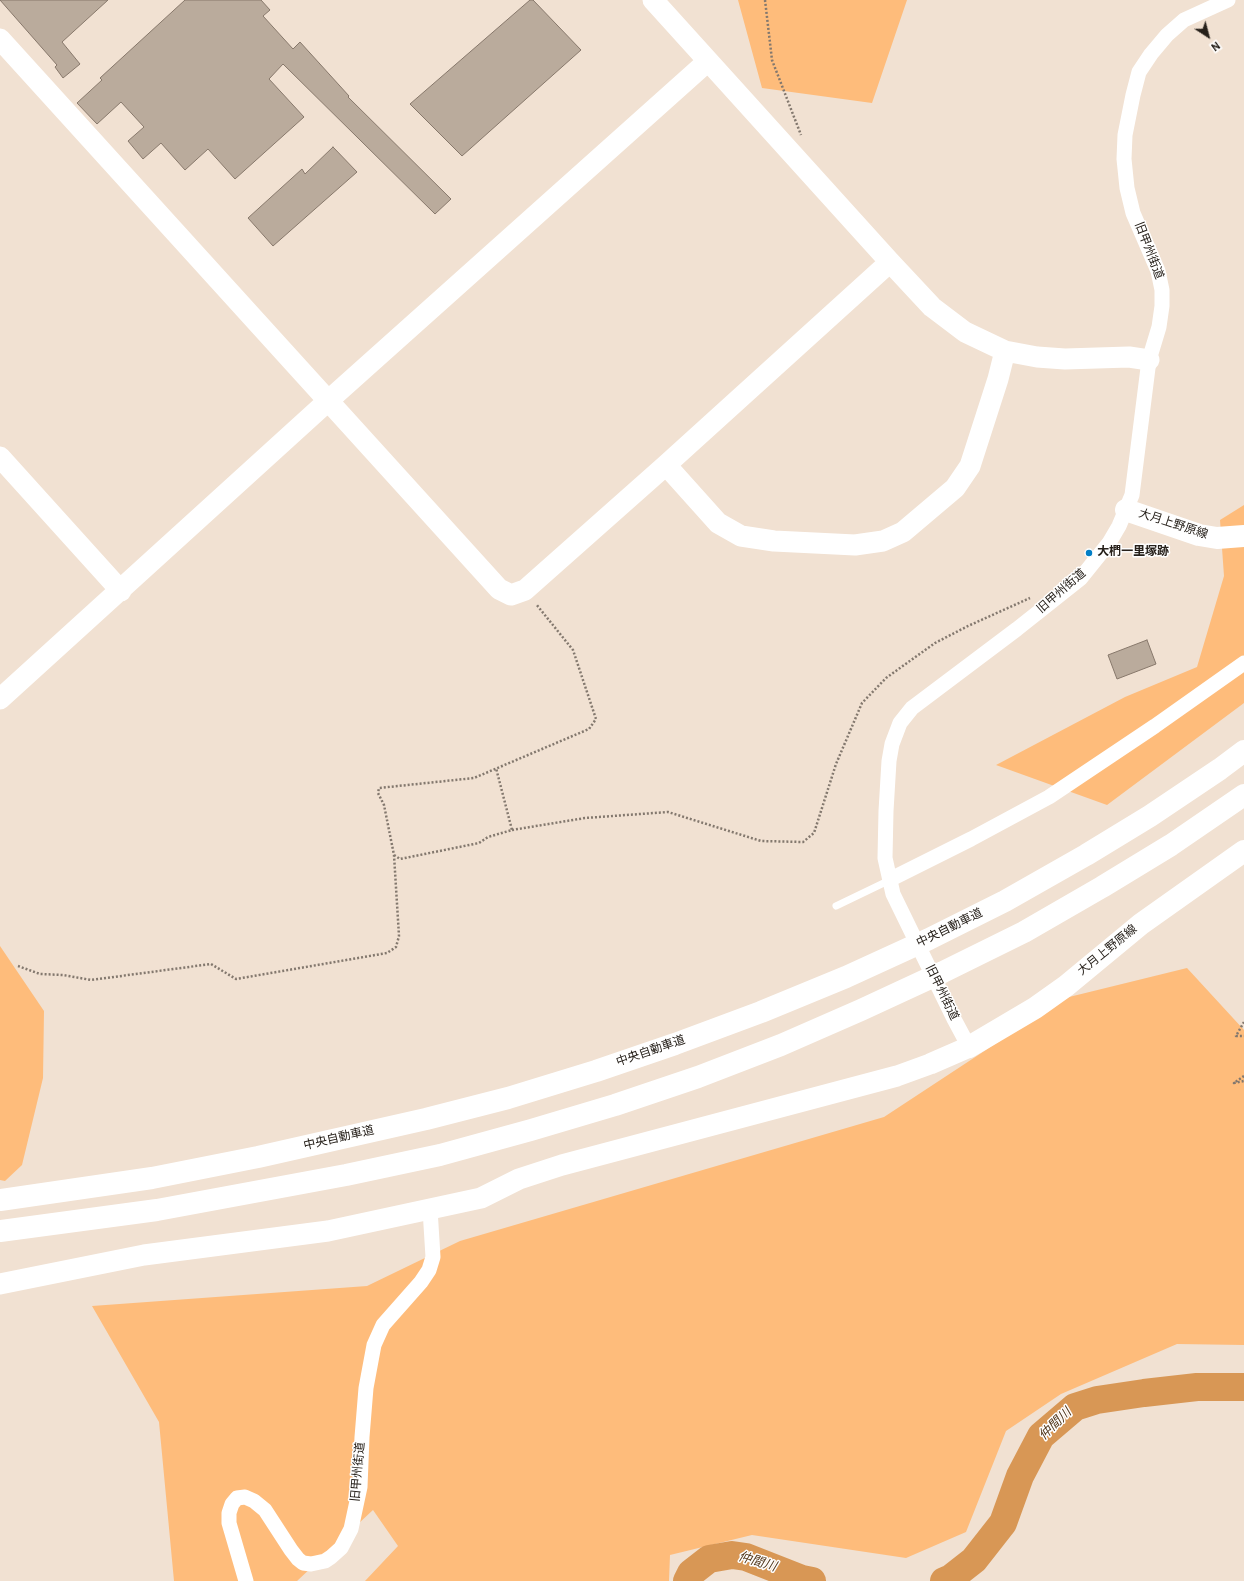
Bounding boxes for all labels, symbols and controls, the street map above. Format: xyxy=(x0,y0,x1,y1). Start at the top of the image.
north arrow xyxy=(1188,16,1228,56)
text: N xyxy=(1208,38,1222,54)
street label: 旧甲州街道 xyxy=(1131,220,1165,282)
street label: 大月上野原線 xyxy=(1137,507,1209,543)
place label: 大椚一里塚跡 xyxy=(1097,546,1169,560)
marker: 大椚一里塚跡 xyxy=(1084,548,1094,558)
street label: 旧甲州街道 xyxy=(1035,567,1089,617)
street label: 中央自動車道 xyxy=(914,907,986,951)
street label: 大月上野原線 xyxy=(1075,923,1141,979)
street label: 旧甲州街道 xyxy=(921,963,961,1023)
street label: 中央自動車道 xyxy=(615,1033,687,1071)
street label: 中央自動車道 xyxy=(302,1124,376,1154)
water label: 仲間川 xyxy=(1037,1406,1075,1444)
street label: 旧甲州街道 xyxy=(349,1441,369,1503)
water label: 仲間川 xyxy=(736,1550,778,1576)

